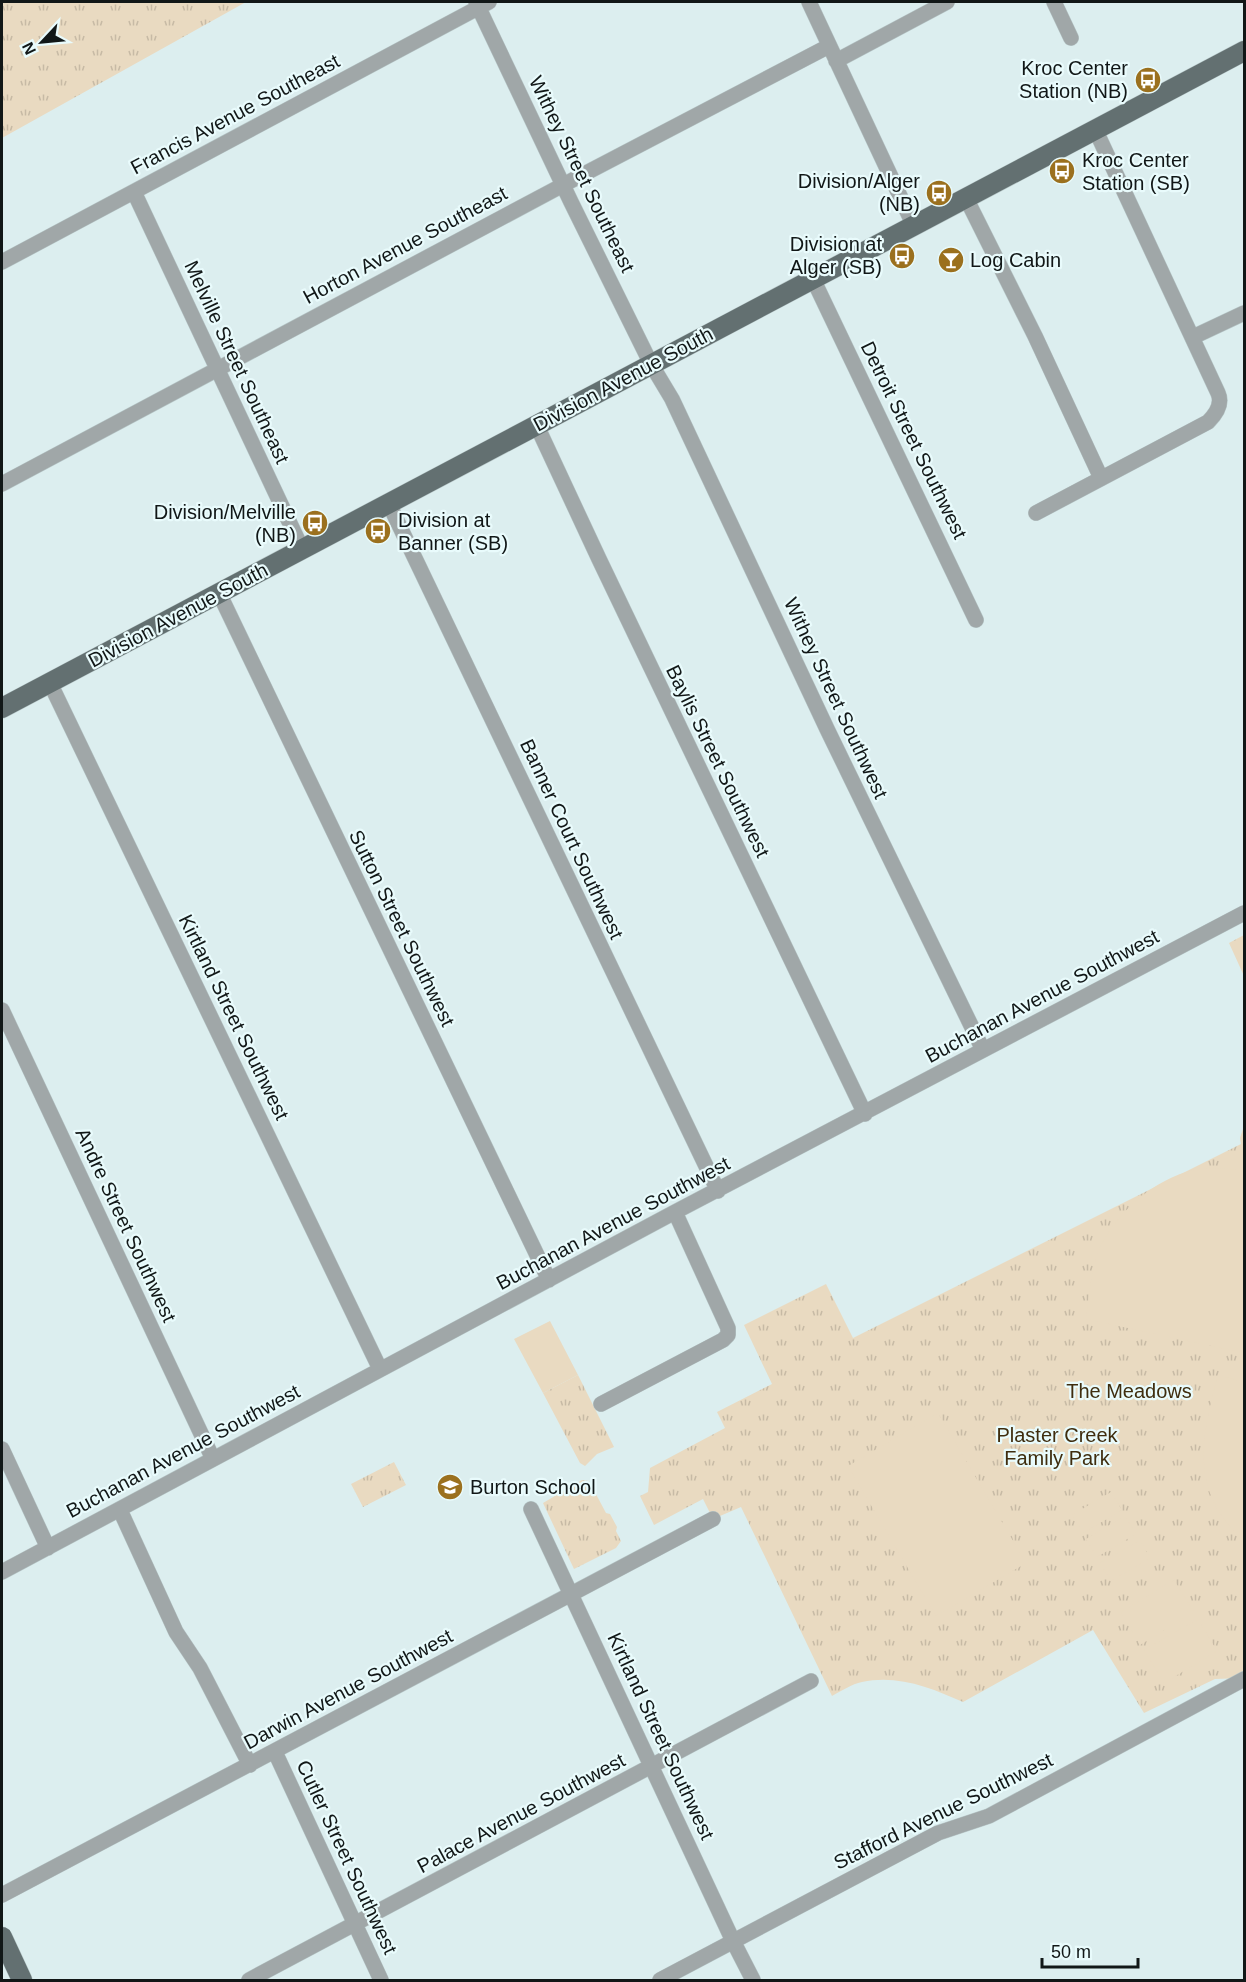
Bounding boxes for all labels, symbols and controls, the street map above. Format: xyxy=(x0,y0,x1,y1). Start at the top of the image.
north arrow xyxy=(12,12,72,72)
text: N xyxy=(19,39,39,57)
street label: Francis Avenue Southeast xyxy=(127,49,343,178)
place label: Kroc Center Station (NB) xyxy=(1019,57,1128,102)
bus stop icon: Kroc Center Station (NB) xyxy=(1133,65,1163,95)
street label: Withey Street Southeast xyxy=(525,72,639,276)
place label: Kroc Center Station (SB) xyxy=(1082,149,1190,194)
bus stop icon: Kroc Center Station (SB) xyxy=(1047,156,1077,186)
place label: Division/Alger (NB) xyxy=(798,170,920,215)
bus stop icon: Division/Alger (NB) xyxy=(924,178,954,208)
street label: Horton Avenue Southeast xyxy=(299,182,511,308)
place label: Division at Alger (SB) xyxy=(790,233,882,278)
bus stop icon: Division at Alger (SB) xyxy=(887,241,917,271)
bar icon: Log Cabin xyxy=(936,245,966,275)
place label: Log Cabin xyxy=(970,249,1061,271)
street label: Melville Street Southeast xyxy=(180,257,294,467)
street label: Division Avenue South xyxy=(530,322,716,436)
street label: Detroit Street Southwest xyxy=(857,338,972,543)
place label: Division/Melville (NB) xyxy=(154,501,296,546)
bus stop icon: Division/Melville (NB) xyxy=(300,508,330,538)
place label: Division at Banner (SB) xyxy=(398,509,508,554)
bus stop icon: Division at Banner (SB) xyxy=(363,516,393,546)
street label: Division Avenue South xyxy=(85,558,271,672)
street label: Withey Street Southwest xyxy=(780,594,892,802)
street label: Baylis Street Southwest xyxy=(662,661,774,861)
street label: Banner Court Southwest xyxy=(516,736,628,943)
street label: Sutton Street Southwest xyxy=(345,826,459,1030)
street label: Kirtland Street Southwest xyxy=(175,911,294,1124)
street label: Buchanan Avenue Southwest xyxy=(922,925,1163,1067)
street label: Andre Street Southwest xyxy=(71,1125,181,1326)
street label: Buchanan Avenue Southwest xyxy=(493,1152,734,1294)
street label: Buchanan Avenue Southwest xyxy=(63,1380,304,1522)
park label: The Meadows xyxy=(1066,1380,1192,1402)
park label: Plaster Creek Family Park xyxy=(996,1424,1119,1469)
school or university icon: Burton School xyxy=(435,1472,465,1502)
place label: Burton School xyxy=(470,1476,596,1498)
street label: Darwin Avenue Southwest xyxy=(240,1624,456,1753)
street label: Kirtland Street Southwest xyxy=(603,1629,719,1843)
street label: Stafford Avenue Southwest xyxy=(830,1748,1056,1874)
street label: Palace Avenue Southwest xyxy=(413,1749,629,1877)
street label: Cutler Street Southwest xyxy=(292,1757,402,1958)
scale bar xyxy=(1042,1931,1138,1969)
text: 50 m xyxy=(1051,1942,1091,1962)

